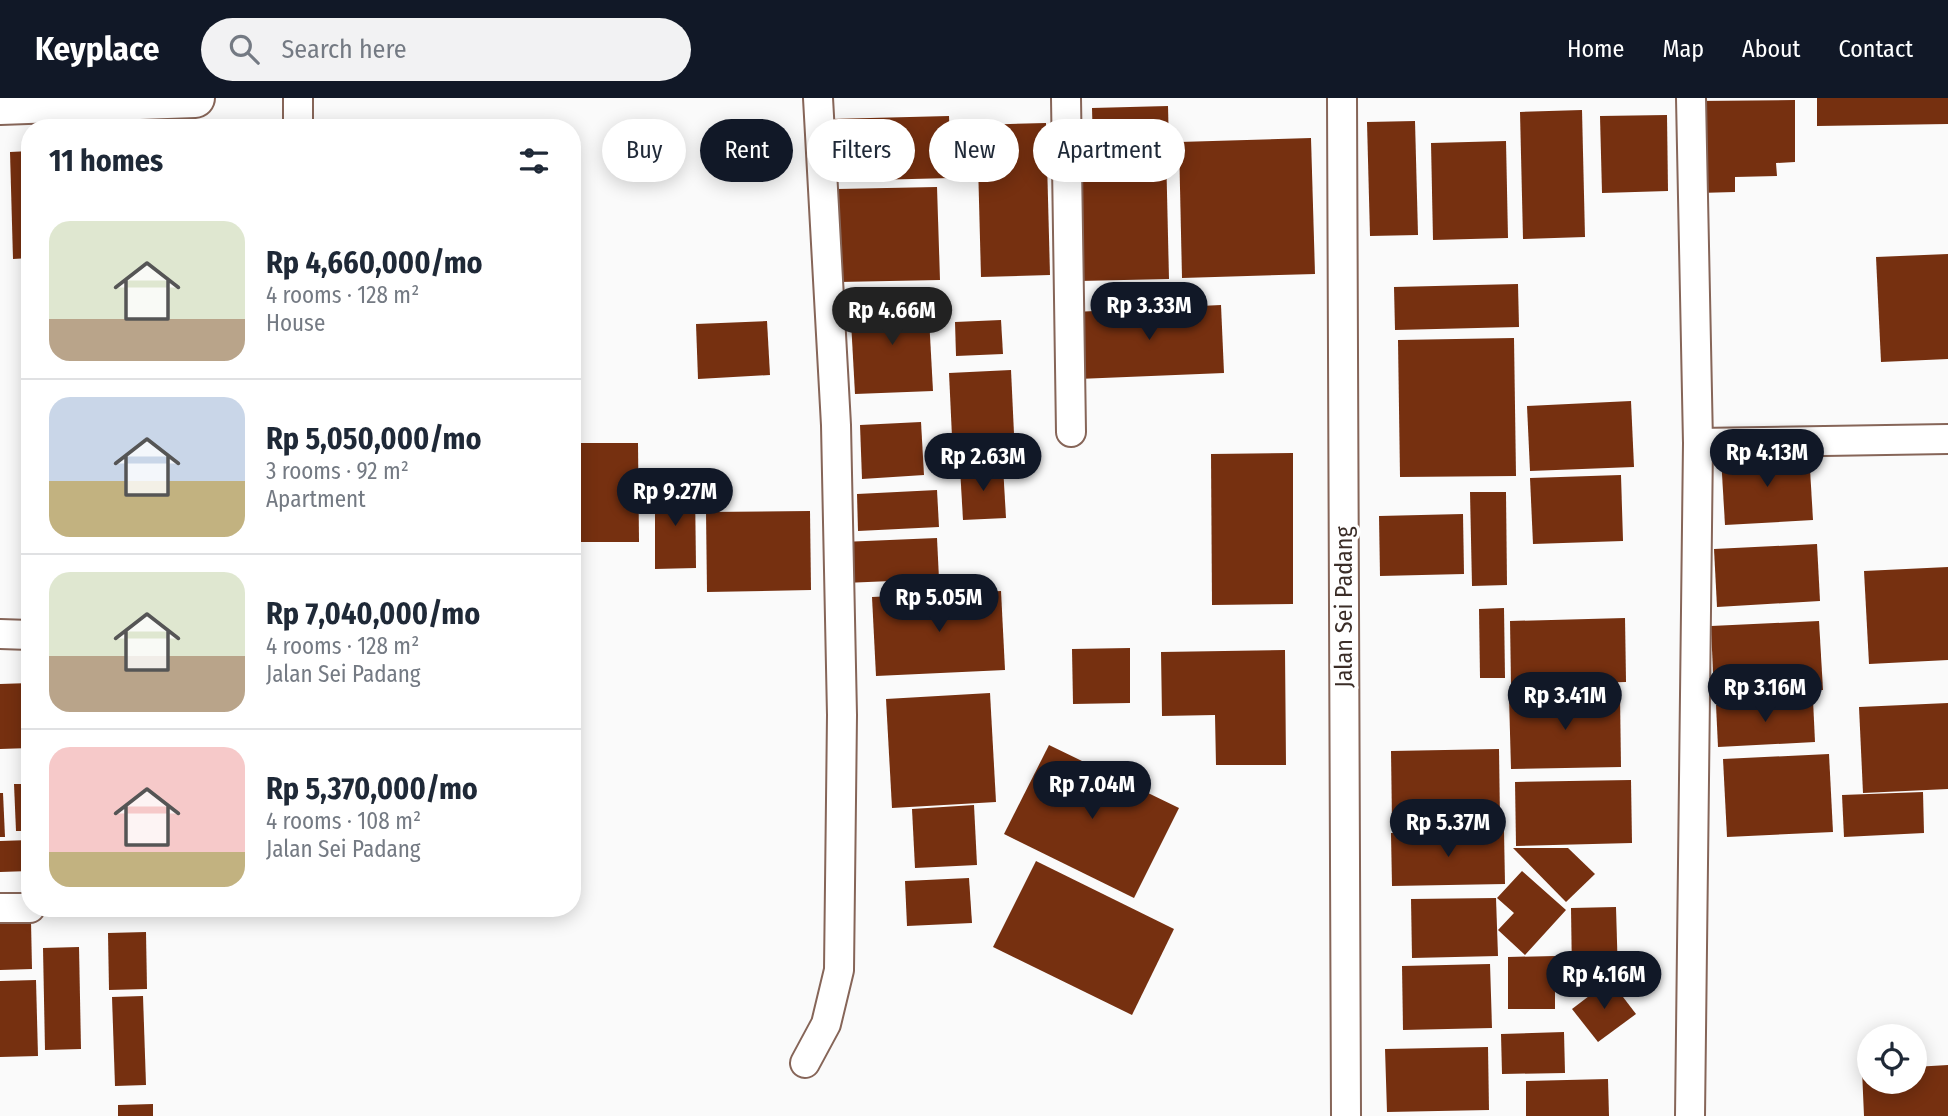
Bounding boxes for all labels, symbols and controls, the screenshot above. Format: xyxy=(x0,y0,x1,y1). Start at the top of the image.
search box xyxy=(201,18,691,81)
text: Keyplace xyxy=(35,29,159,69)
icon: search xyxy=(225,30,263,68)
text: Search here xyxy=(281,34,407,65)
text: Home xyxy=(1567,35,1624,63)
text: Map xyxy=(1662,35,1704,63)
text: About xyxy=(1742,35,1800,63)
text: Contact xyxy=(1838,35,1913,63)
chip: Buy xyxy=(602,119,686,182)
chip: Rent xyxy=(700,119,793,182)
chip: Filters xyxy=(807,119,915,182)
chip: New xyxy=(929,119,1019,182)
chip: Apartment xyxy=(1033,119,1185,182)
icon: filters xyxy=(515,142,553,180)
text: 11 homes xyxy=(49,143,163,179)
text: Rp 4,660,000/mo xyxy=(266,245,483,281)
icon: home xyxy=(105,249,189,333)
text: 4 rooms · 128 m² xyxy=(266,281,419,309)
pin: Rp 3.33M xyxy=(1077,282,1221,342)
pin: Rp 4.66M xyxy=(820,288,964,347)
text: Rp 3.33M xyxy=(1106,291,1192,319)
text: Rp 4.66M xyxy=(848,296,936,324)
text: House xyxy=(266,309,325,337)
text: Rp 5,050,000/mo xyxy=(266,421,482,457)
icon: home xyxy=(105,425,189,509)
pin: Rp 4.13M xyxy=(1695,430,1839,489)
pin: Rp 2.63M xyxy=(911,434,1055,493)
text: Rp 4.13M xyxy=(1726,438,1808,466)
text: Rp 2.63M xyxy=(940,442,1026,470)
text: 3 rooms · 92 m² xyxy=(266,457,409,485)
pin: Rp 9.27M xyxy=(603,468,747,528)
text: Rp 9.27M xyxy=(633,477,717,505)
text: Apartment xyxy=(266,485,366,513)
street label: Jalan Sei Padang xyxy=(1330,526,1358,688)
pin: Rp 5.05M xyxy=(867,574,1011,634)
text: Rp 5.05M xyxy=(896,583,982,611)
text: Rp 7,040,000/mo xyxy=(266,596,480,632)
icon: home xyxy=(105,600,189,684)
text: 4 rooms · 128 m² xyxy=(266,632,419,660)
text: Jalan Sei Padang xyxy=(266,660,421,688)
pin: Rp 3.16M xyxy=(1693,664,1837,724)
pin: Rp 3.41M xyxy=(1493,672,1637,732)
text: Rp 3.16M xyxy=(1724,673,1806,701)
text: Rp 3.41M xyxy=(1524,681,1606,709)
pin: Rp 7.04M xyxy=(1020,762,1164,821)
text: Rp 7.04M xyxy=(1049,770,1135,798)
text: Rp 5,370,000/mo xyxy=(266,771,478,807)
icon: home xyxy=(105,775,189,859)
pin: Rp 5.37M xyxy=(1376,800,1520,859)
text: 4 rooms · 108 m² xyxy=(266,807,421,835)
text: Rp 5.37M xyxy=(1406,808,1490,836)
text: Jalan Sei Padang xyxy=(266,835,421,863)
pin: Rp 4.16M xyxy=(1532,951,1676,1011)
text: Rp 4.16M xyxy=(1562,960,1646,988)
map controls xyxy=(1857,1024,1927,1094)
button: locate xyxy=(1857,1024,1927,1094)

